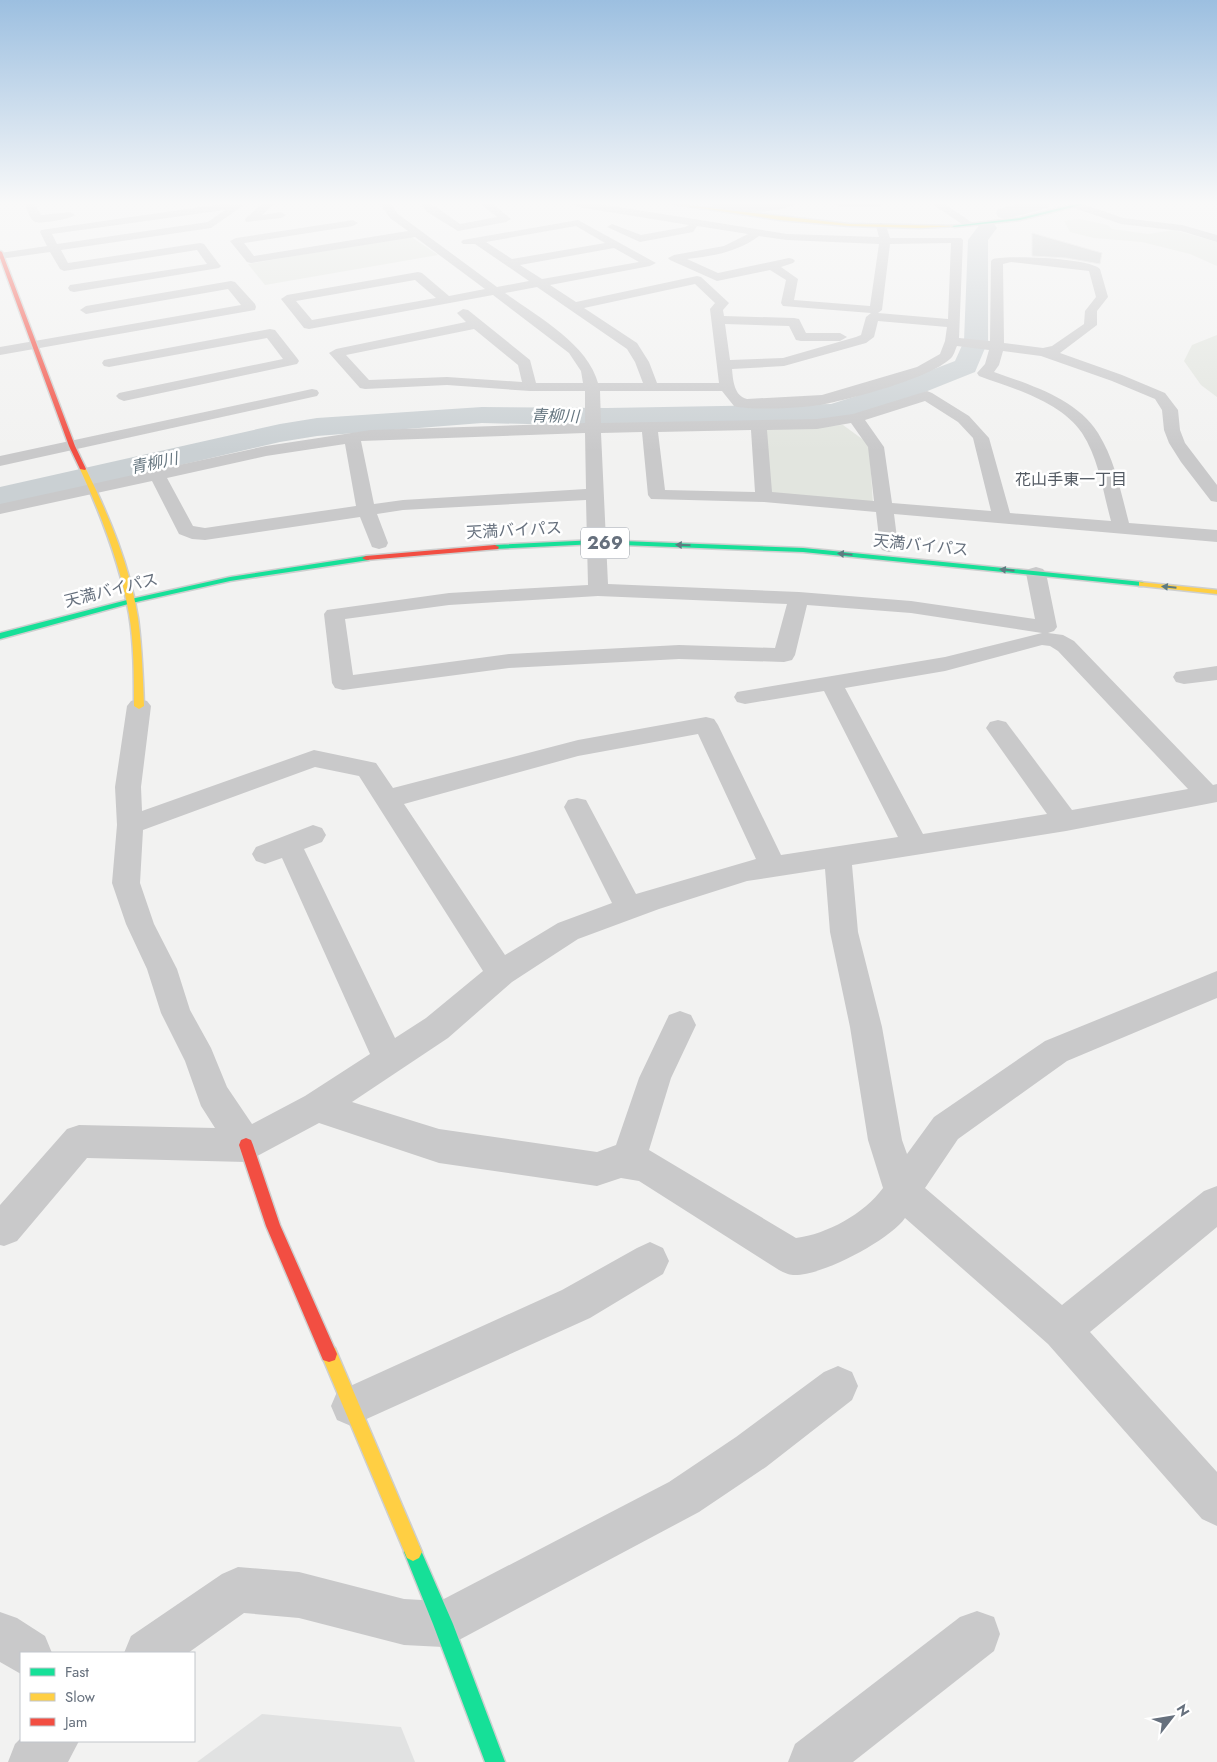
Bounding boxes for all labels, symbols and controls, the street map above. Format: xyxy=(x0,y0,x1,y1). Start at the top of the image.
water label: 青柳川 xyxy=(531,404,581,428)
water label: 青柳川 xyxy=(128,446,182,479)
district label: 花山手東一丁目 xyxy=(1015,468,1127,491)
street label: 天満バイパス xyxy=(466,516,562,544)
road number: 269 xyxy=(581,528,629,558)
street label: 天満バイパス xyxy=(872,529,970,561)
one-way arrow xyxy=(675,541,691,549)
one-way arrow xyxy=(837,550,853,558)
one-way arrow xyxy=(999,566,1015,574)
street label: 天満バイパス xyxy=(62,567,160,613)
one-way arrow xyxy=(1160,583,1176,591)
legend xyxy=(20,1652,195,1742)
text: Fast xyxy=(65,1661,89,1683)
text: Slow xyxy=(65,1686,96,1708)
north arrow xyxy=(1147,1692,1197,1742)
text: N xyxy=(1172,1700,1195,1720)
text: Jam xyxy=(63,1711,88,1733)

